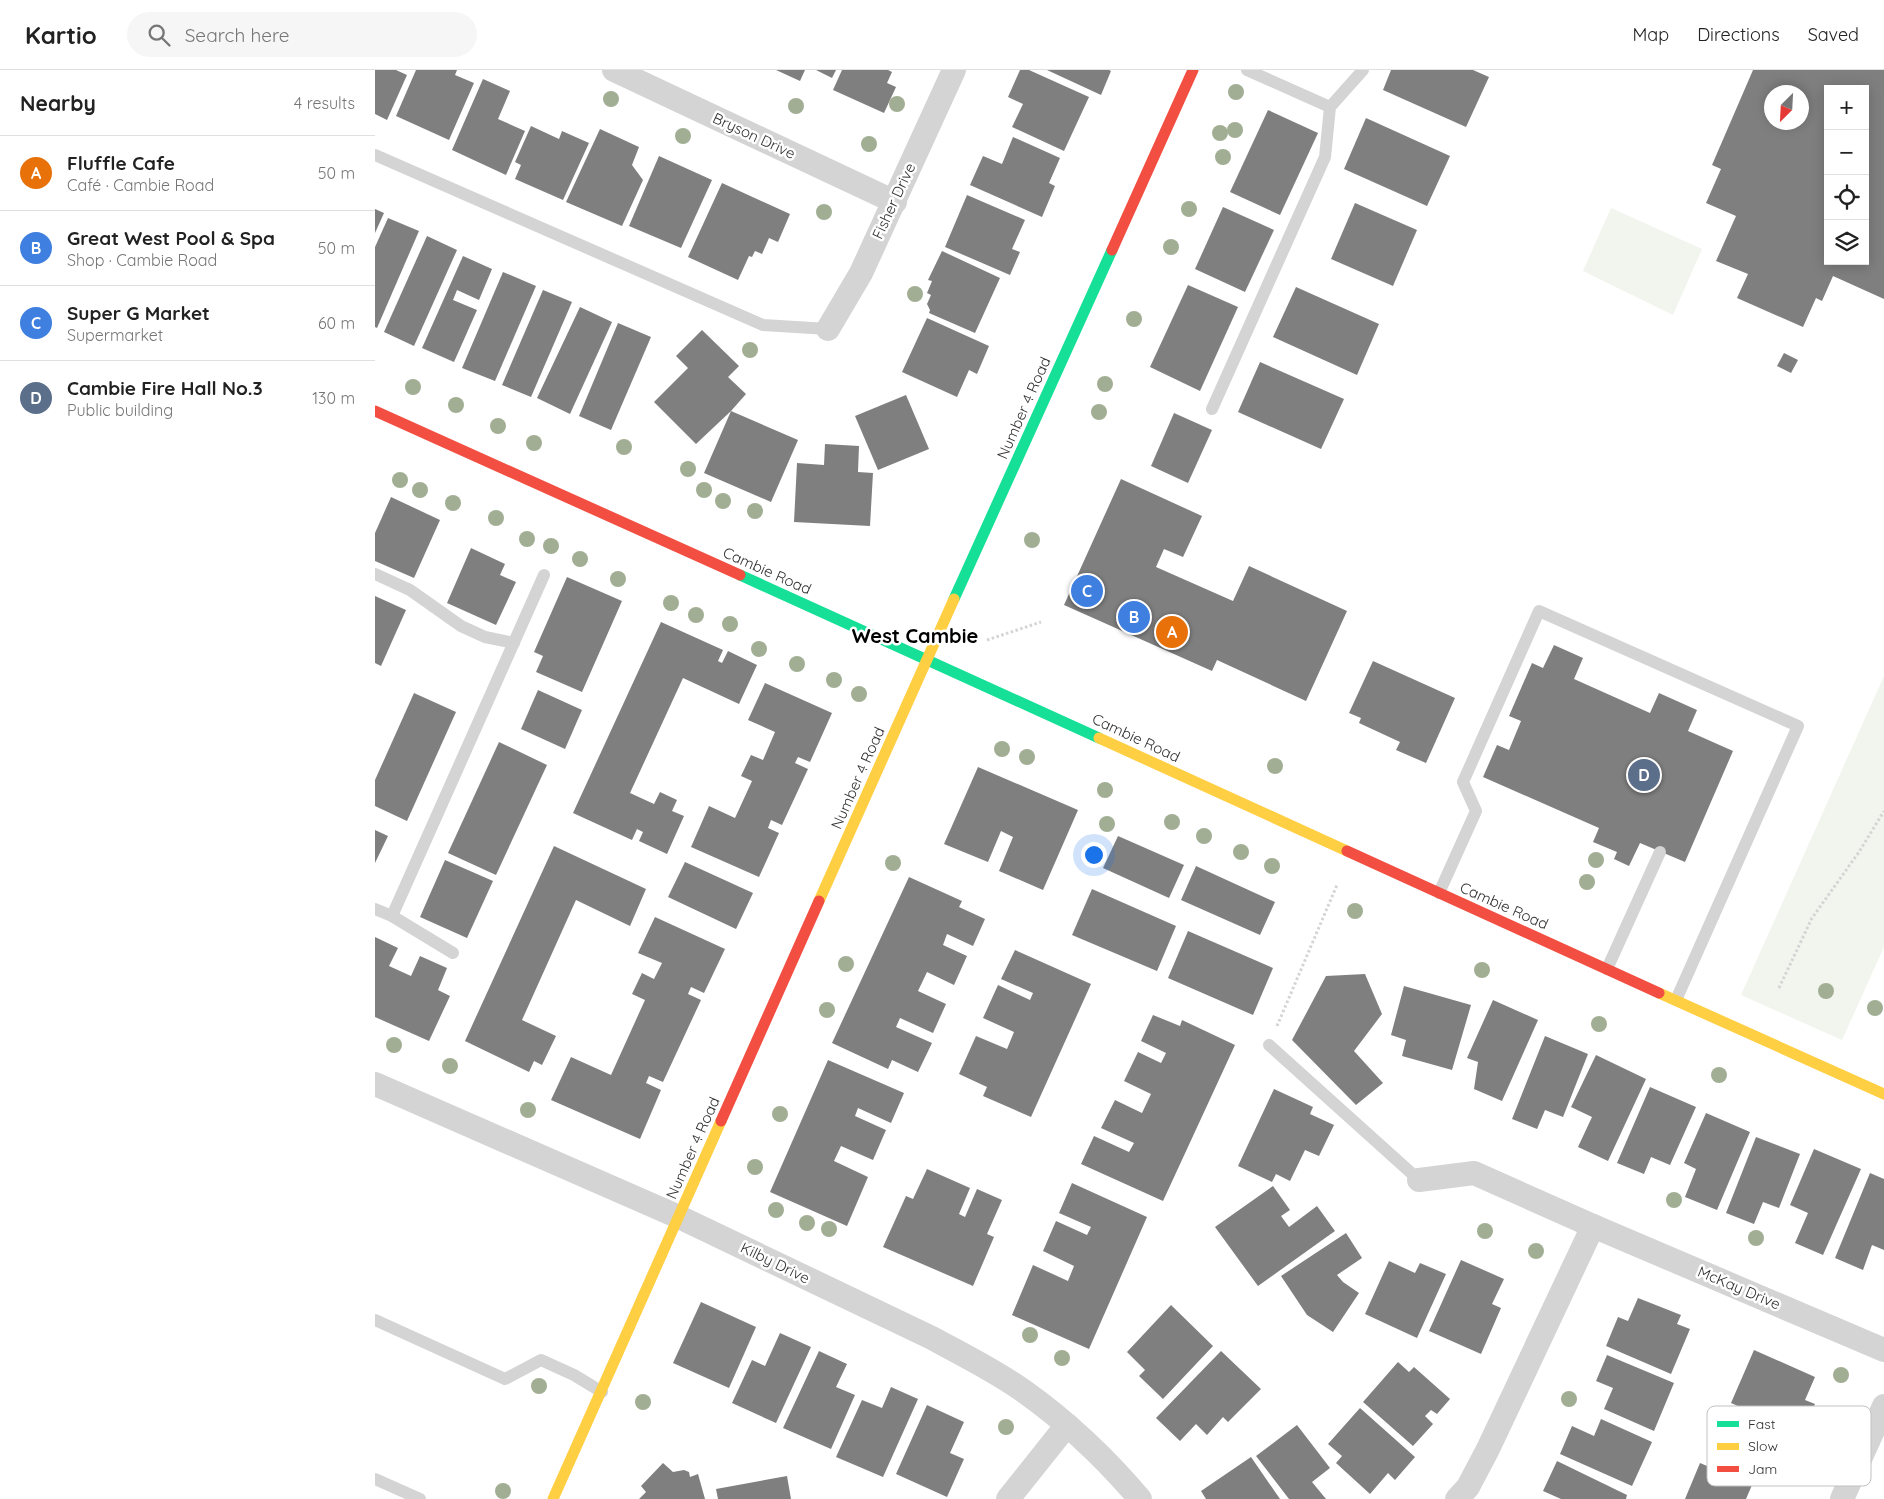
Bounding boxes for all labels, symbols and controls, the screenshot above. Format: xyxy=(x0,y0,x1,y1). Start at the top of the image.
search box xyxy=(127,12,477,57)
text: Kartio xyxy=(25,20,97,50)
icon: search xyxy=(145,21,173,49)
text: Search here xyxy=(185,23,290,47)
text: Map xyxy=(1632,23,1669,46)
text: Directions xyxy=(1697,23,1780,46)
text: Saved xyxy=(1808,23,1859,46)
north arrow xyxy=(1764,85,1809,130)
map controls xyxy=(1824,85,1869,265)
button: + xyxy=(1824,85,1869,130)
text: Nearby xyxy=(20,90,96,116)
text: 4 results xyxy=(294,93,355,113)
street label: Bryson Drive xyxy=(710,108,799,163)
button: − xyxy=(1824,130,1869,175)
text: Fluffle Cafe xyxy=(67,151,175,175)
street label: Fisher Drive xyxy=(868,160,919,242)
text: A xyxy=(31,163,41,183)
text: 50 m xyxy=(318,163,355,183)
text: Café · Cambie Road xyxy=(67,175,214,195)
button: locate xyxy=(1824,175,1869,220)
button: layers xyxy=(1824,220,1869,265)
text: Great West Pool & Spa xyxy=(67,226,275,250)
text: B xyxy=(31,238,41,258)
text: 50 m xyxy=(318,238,355,258)
text: Shop · Cambie Road xyxy=(67,250,217,270)
text: Super G Market xyxy=(67,301,210,325)
text: C xyxy=(31,313,41,333)
text: 60 m xyxy=(318,313,355,333)
text: Supermarket xyxy=(67,325,163,345)
street label: Number 4 Road xyxy=(993,354,1055,462)
text: Cambie Fire Hall No.3 xyxy=(67,376,263,400)
text: D xyxy=(30,388,42,408)
text: 130 m xyxy=(312,388,355,408)
text: Public building xyxy=(67,400,173,420)
street label: Cambie Road xyxy=(720,543,814,598)
pin: C xyxy=(1071,572,1103,610)
pin: B xyxy=(1118,598,1150,636)
pin: A xyxy=(1156,613,1188,651)
district label: West Cambie xyxy=(852,623,978,648)
street label: Cambie Road xyxy=(1089,709,1183,766)
street label: Number 4 Road xyxy=(827,724,889,832)
pin: D xyxy=(1628,756,1660,794)
your location xyxy=(1081,842,1107,868)
street label: Cambie Road xyxy=(1457,878,1551,933)
street label: Number 4 Road xyxy=(662,1094,724,1202)
street label: Kilby Drive xyxy=(738,1238,813,1287)
street label: McKay Drive xyxy=(1695,1262,1783,1314)
legend xyxy=(1707,1406,1871,1486)
text: Fast xyxy=(1748,1415,1776,1433)
text: Slow xyxy=(1748,1437,1778,1455)
text: Jam xyxy=(1748,1460,1777,1478)

